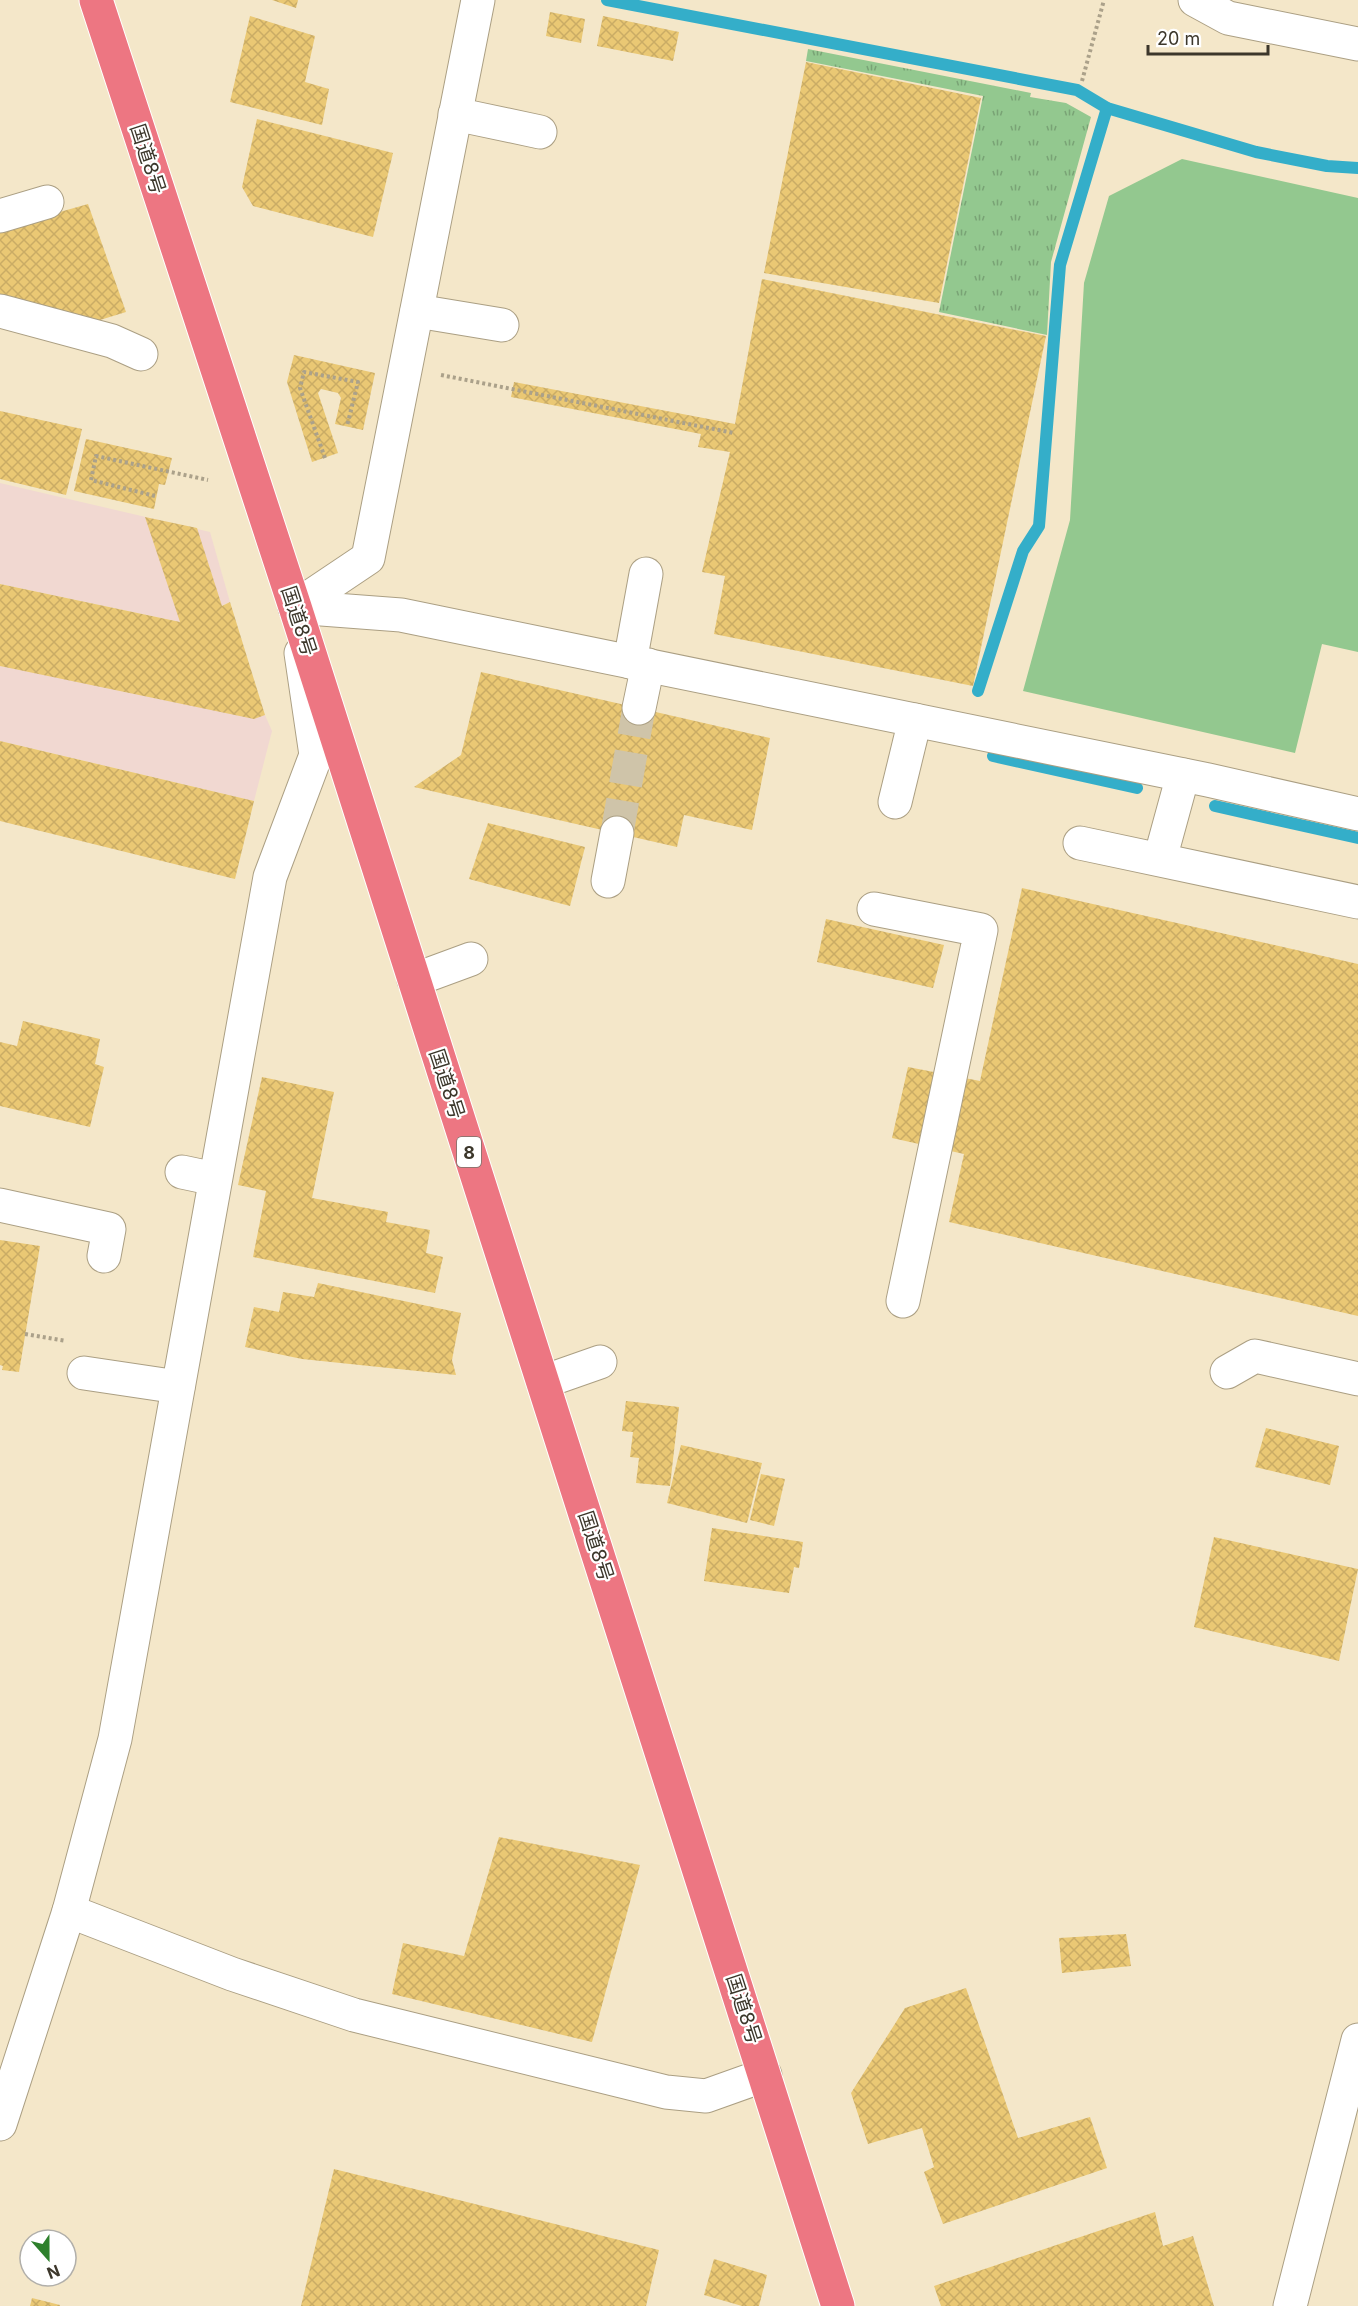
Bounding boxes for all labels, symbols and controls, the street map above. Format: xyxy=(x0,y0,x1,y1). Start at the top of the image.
scale bar xyxy=(1148,18,1268,56)
text: 20 m xyxy=(1157,28,1200,49)
street label: 国道8号 xyxy=(125,121,171,197)
street label: 国道8号 xyxy=(276,583,322,659)
street label: 国道8号 xyxy=(424,1046,470,1122)
road number: 8 xyxy=(457,1137,481,1167)
street label: 国道8号 xyxy=(573,1508,619,1584)
street label: 国道8号 xyxy=(721,1971,767,2047)
north arrow xyxy=(18,2228,78,2288)
text: N xyxy=(44,2260,63,2284)

